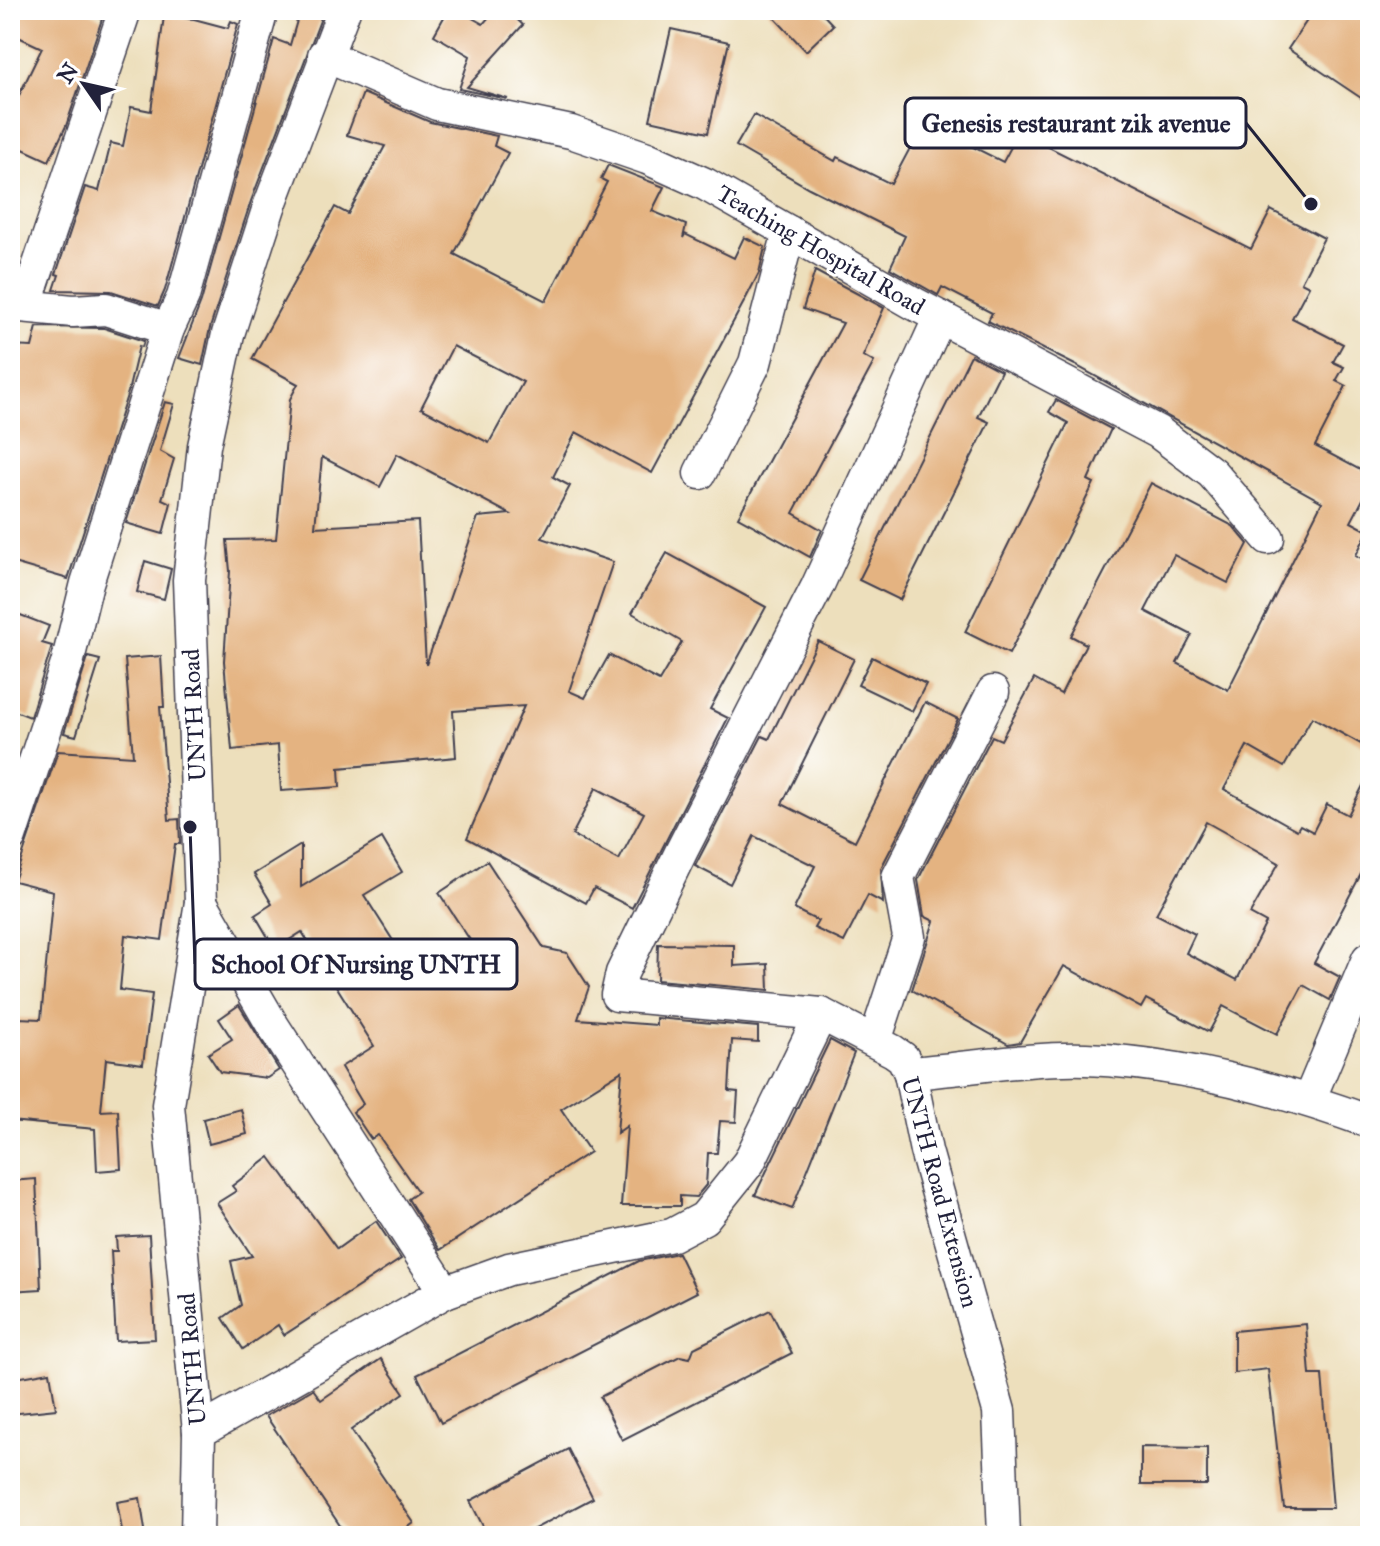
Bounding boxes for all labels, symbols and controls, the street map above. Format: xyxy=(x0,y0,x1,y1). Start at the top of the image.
north arrow xyxy=(44,44,124,124)
text: N xyxy=(51,58,84,88)
callout: Genesis restaurant zik avenue xyxy=(905,98,1246,148)
text: Genesis restaurant zik avenue xyxy=(921,107,1231,139)
street label: Teaching Hospital Road xyxy=(712,178,930,322)
street label: UNTH Road xyxy=(176,648,212,782)
callout: School Of Nursing UNTH xyxy=(195,939,517,989)
text: School Of Nursing UNTH xyxy=(211,948,502,981)
street label: UNTH Road Extension xyxy=(895,1073,985,1311)
street label: UNTH Road xyxy=(171,1292,213,1426)

